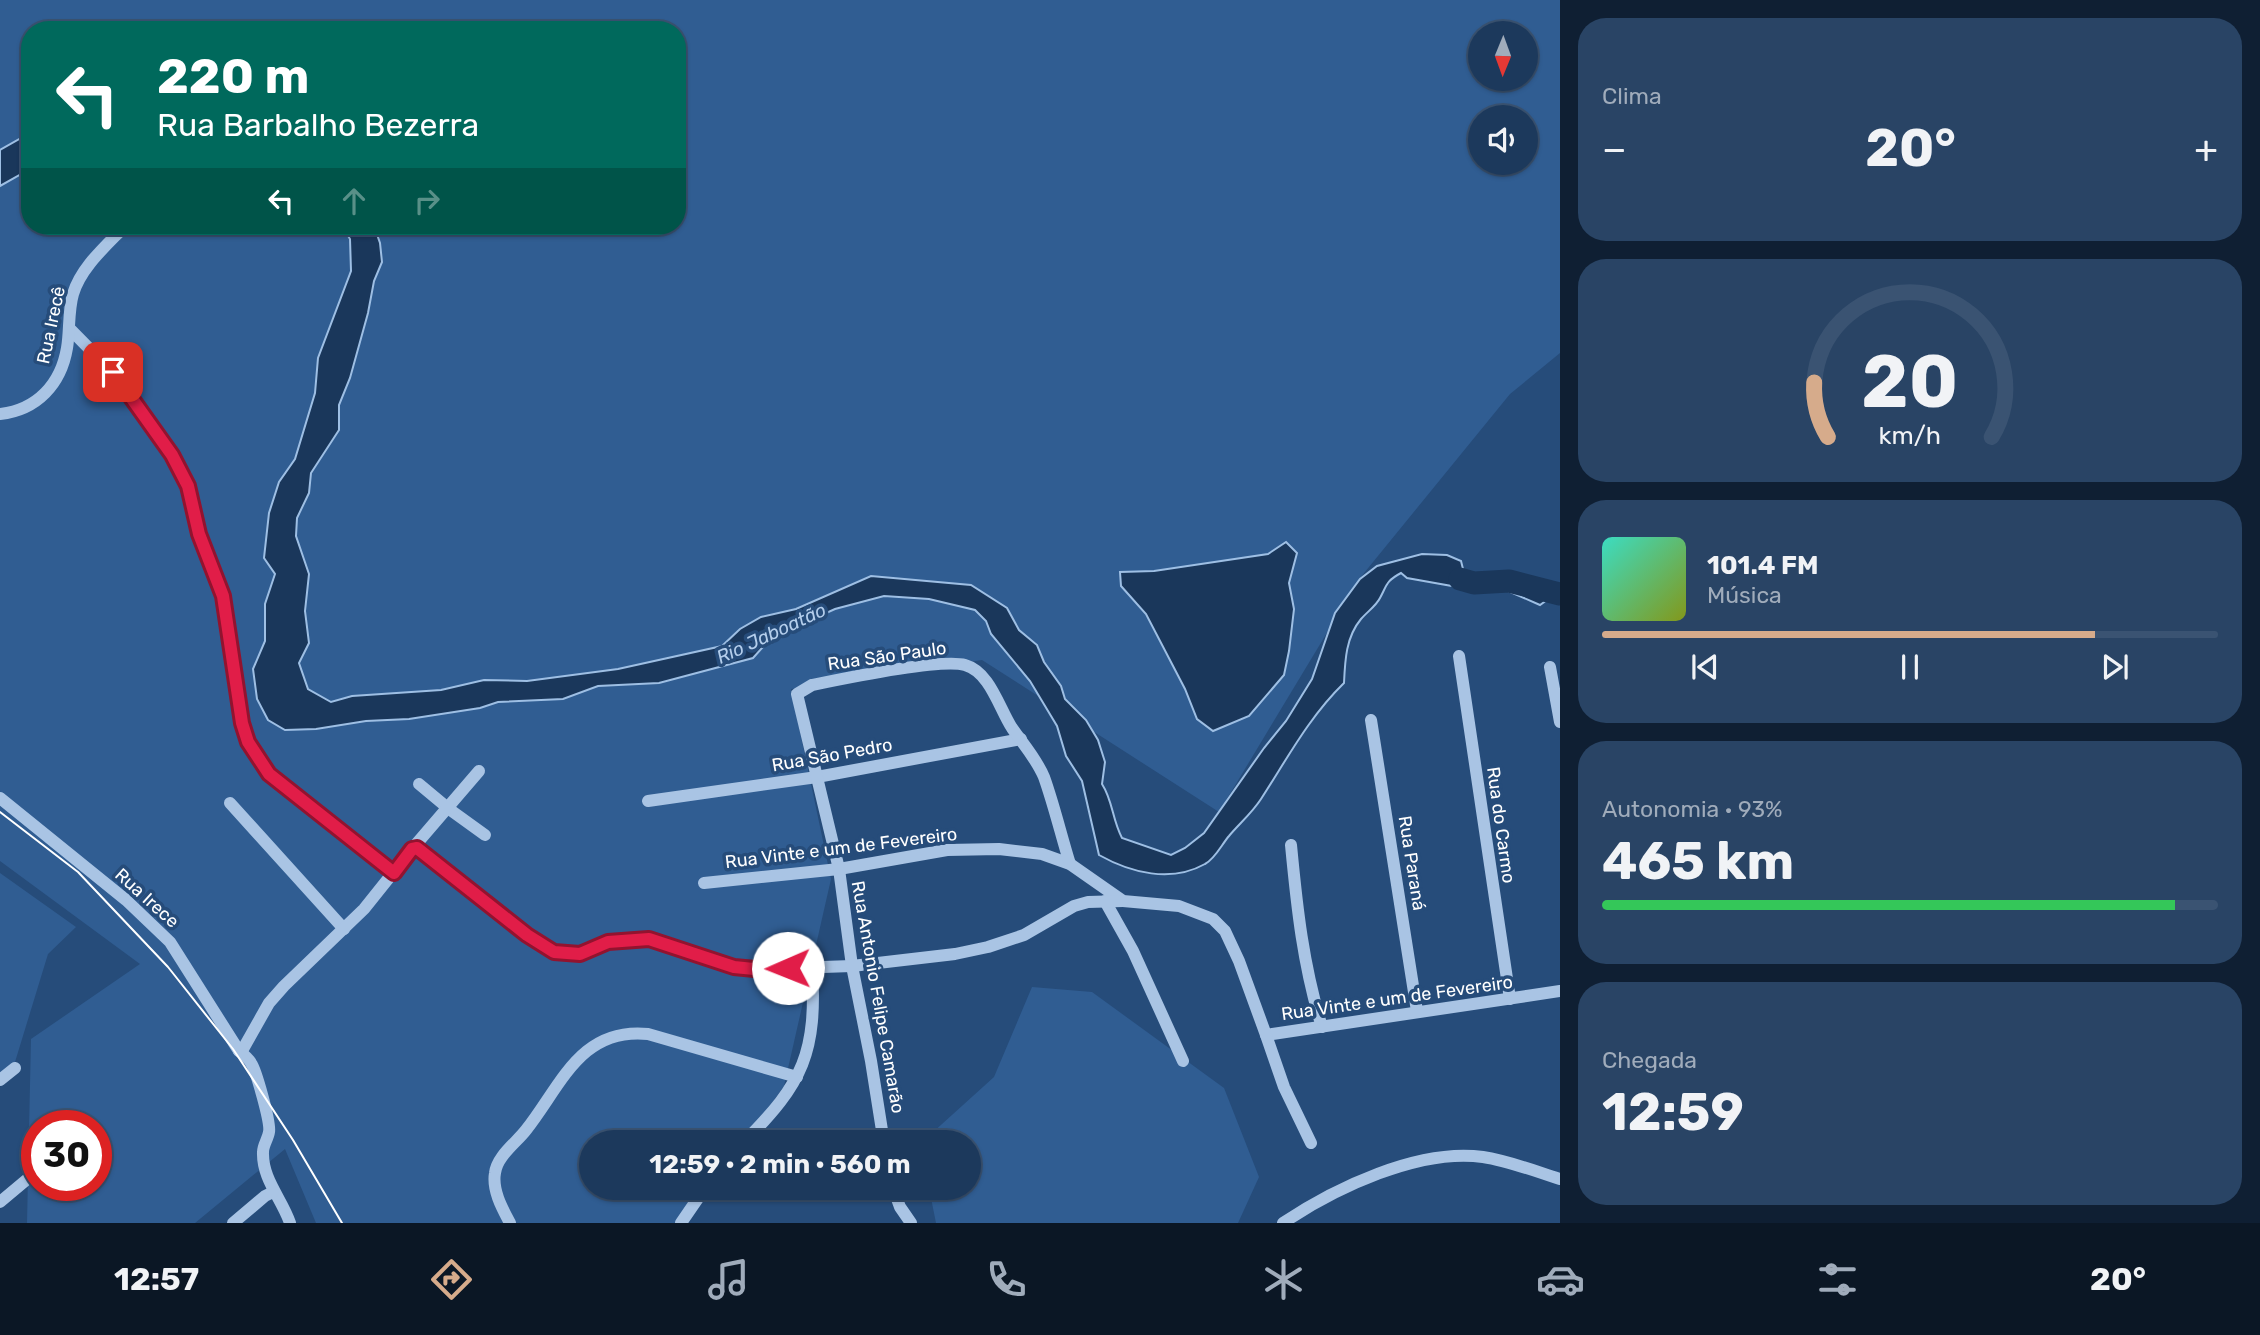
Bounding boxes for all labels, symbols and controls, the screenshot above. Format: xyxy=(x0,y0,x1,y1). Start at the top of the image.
north arrow xyxy=(1468,21,1538,91)
map controls xyxy=(1468,21,1538,175)
text: 220 m xyxy=(157,47,309,105)
icon: left xyxy=(42,49,133,140)
text: Clima xyxy=(1602,82,1662,110)
button: sound xyxy=(1468,105,1538,175)
text: Rua Barbalho Bezerra xyxy=(157,106,479,144)
text: 20° xyxy=(1865,117,1956,179)
text: − xyxy=(1602,126,1627,172)
text: + xyxy=(2194,126,2218,172)
icon: left xyxy=(262,182,300,220)
icon: ahead xyxy=(335,182,373,220)
icon: right xyxy=(408,182,446,220)
street label: Rua Irecê xyxy=(32,284,70,366)
text: 20 xyxy=(1862,339,1958,425)
pin xyxy=(83,342,143,402)
icon: arrive xyxy=(94,353,132,391)
text: km/h xyxy=(1879,420,1941,449)
text: 101.4 FM xyxy=(1707,550,1819,581)
text: Música xyxy=(1707,581,1782,609)
water label: Rio Jaboatão xyxy=(713,598,830,669)
street label: Rua São Paulo xyxy=(826,637,948,675)
icon: previous xyxy=(1686,648,1724,686)
icon: pause xyxy=(1891,648,1929,686)
icon: next xyxy=(2096,648,2134,686)
street label: Rua São Pedro xyxy=(770,734,894,776)
street label: Rua do Carmo xyxy=(1482,765,1520,885)
text: Autonomia · 93% xyxy=(1602,795,1783,823)
street label: Rua Paraná xyxy=(1394,814,1430,912)
street label: Rua Vinte e um de Fevereiro xyxy=(724,823,958,873)
text: 465 km xyxy=(1602,830,1794,892)
street label: Rua Irece xyxy=(110,864,184,932)
street label: Rua Antonio Felipe Camarão xyxy=(847,879,909,1115)
position arrow xyxy=(751,931,825,1005)
street label: Rua Vinte e um de Fevereiro xyxy=(1280,971,1514,1025)
text: Chegada xyxy=(1602,1046,1697,1074)
text: 12:59 xyxy=(1602,1081,1744,1143)
speed limit sign: 30 xyxy=(21,1110,112,1201)
text: 12:59 · 2 min · 560 m xyxy=(649,1149,911,1180)
icon: directions xyxy=(427,1255,476,1304)
icon: music xyxy=(704,1255,753,1304)
icon: phone xyxy=(982,1255,1031,1304)
icon: climate xyxy=(1259,1255,1308,1304)
icon: car xyxy=(1536,1255,1585,1304)
icon: filters xyxy=(1813,1255,1862,1304)
text: 12:57 xyxy=(114,1260,199,1298)
text: 20° xyxy=(2090,1260,2146,1298)

